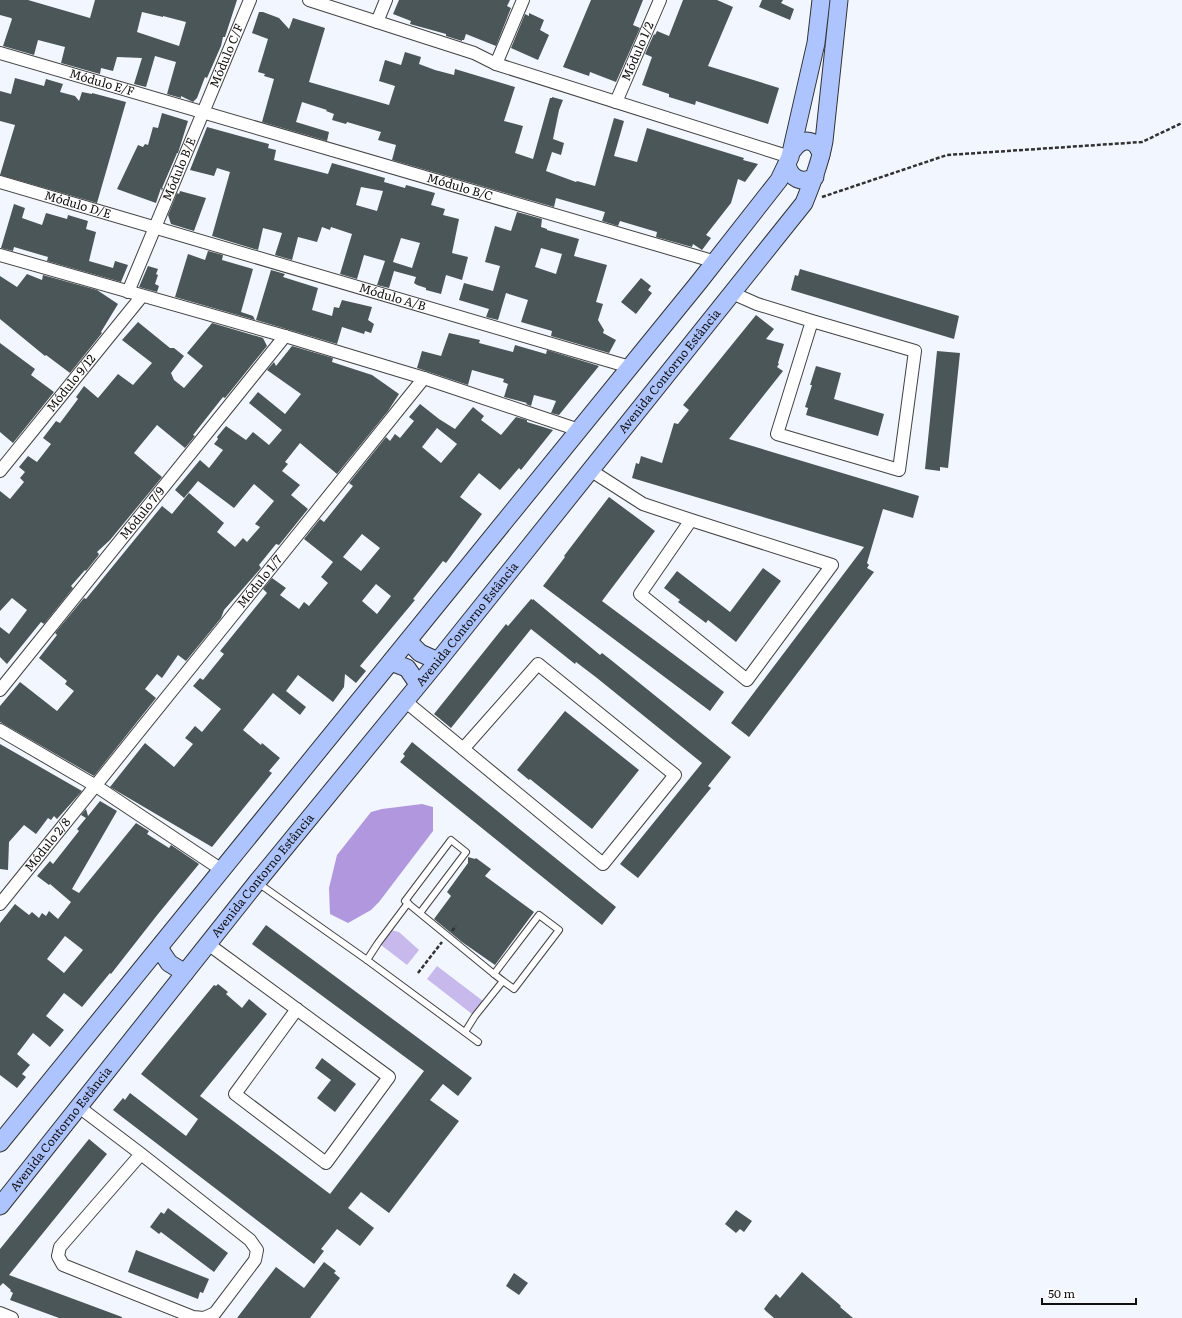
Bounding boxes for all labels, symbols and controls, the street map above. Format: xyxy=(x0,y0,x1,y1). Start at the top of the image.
street label: Módulo 1/2 xyxy=(616,19,658,84)
street label: Módulo C/F xyxy=(204,21,247,90)
street label: Módulo E/F xyxy=(67,64,137,100)
street label: Módulo B/E xyxy=(157,134,200,204)
street label: Módulo B/C xyxy=(425,168,495,204)
street label: Módulo D/E xyxy=(42,186,114,222)
street label: Módulo A/B xyxy=(357,278,428,315)
street label: Avenida Contorno Estância xyxy=(613,304,724,437)
street label: Módulo 9/12 xyxy=(42,350,99,415)
street label: Módulo 7/9 xyxy=(115,482,168,543)
street label: Módulo 1/7 xyxy=(232,551,286,611)
street label: Avenida Contorno Estância xyxy=(411,557,522,690)
street label: Avenida Contorno Estância xyxy=(206,809,318,941)
street label: Módulo 2/8 xyxy=(20,813,75,875)
street label: Avenida Contorno Estância xyxy=(5,1062,116,1195)
scale bar xyxy=(1042,1280,1136,1306)
text: 50 m xyxy=(1048,1284,1075,1302)

